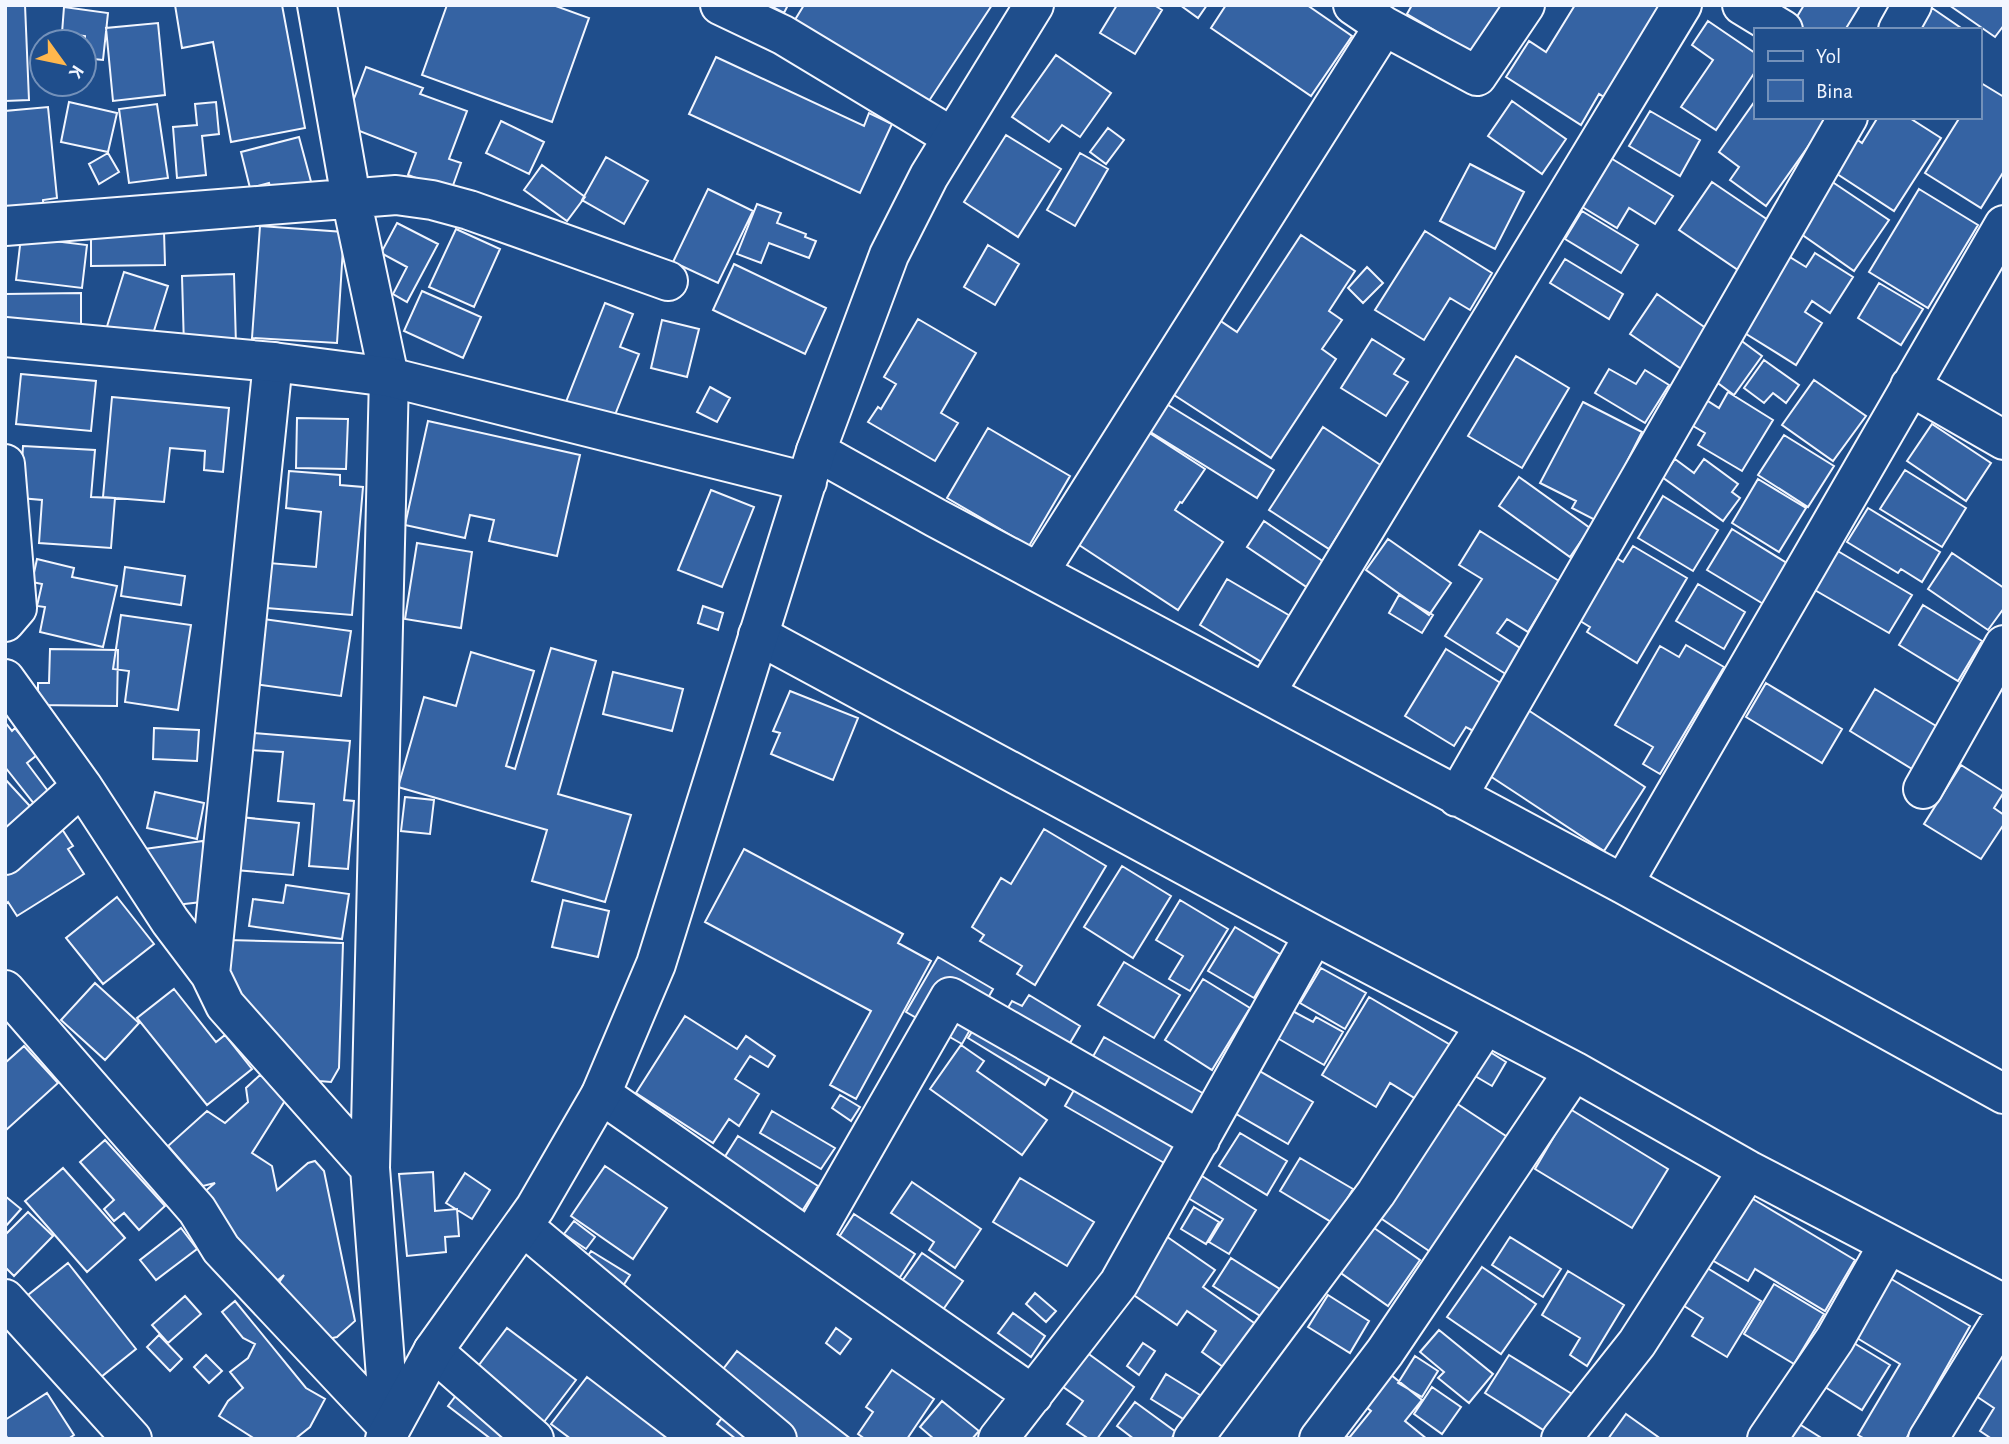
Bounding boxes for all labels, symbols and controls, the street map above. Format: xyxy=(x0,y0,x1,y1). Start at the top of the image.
north arrow xyxy=(28,28,98,98)
legend xyxy=(1754,28,1981,119)
text: Yol xyxy=(1816,46,1841,67)
text: K xyxy=(65,62,87,82)
text: Bina xyxy=(1816,81,1853,102)

